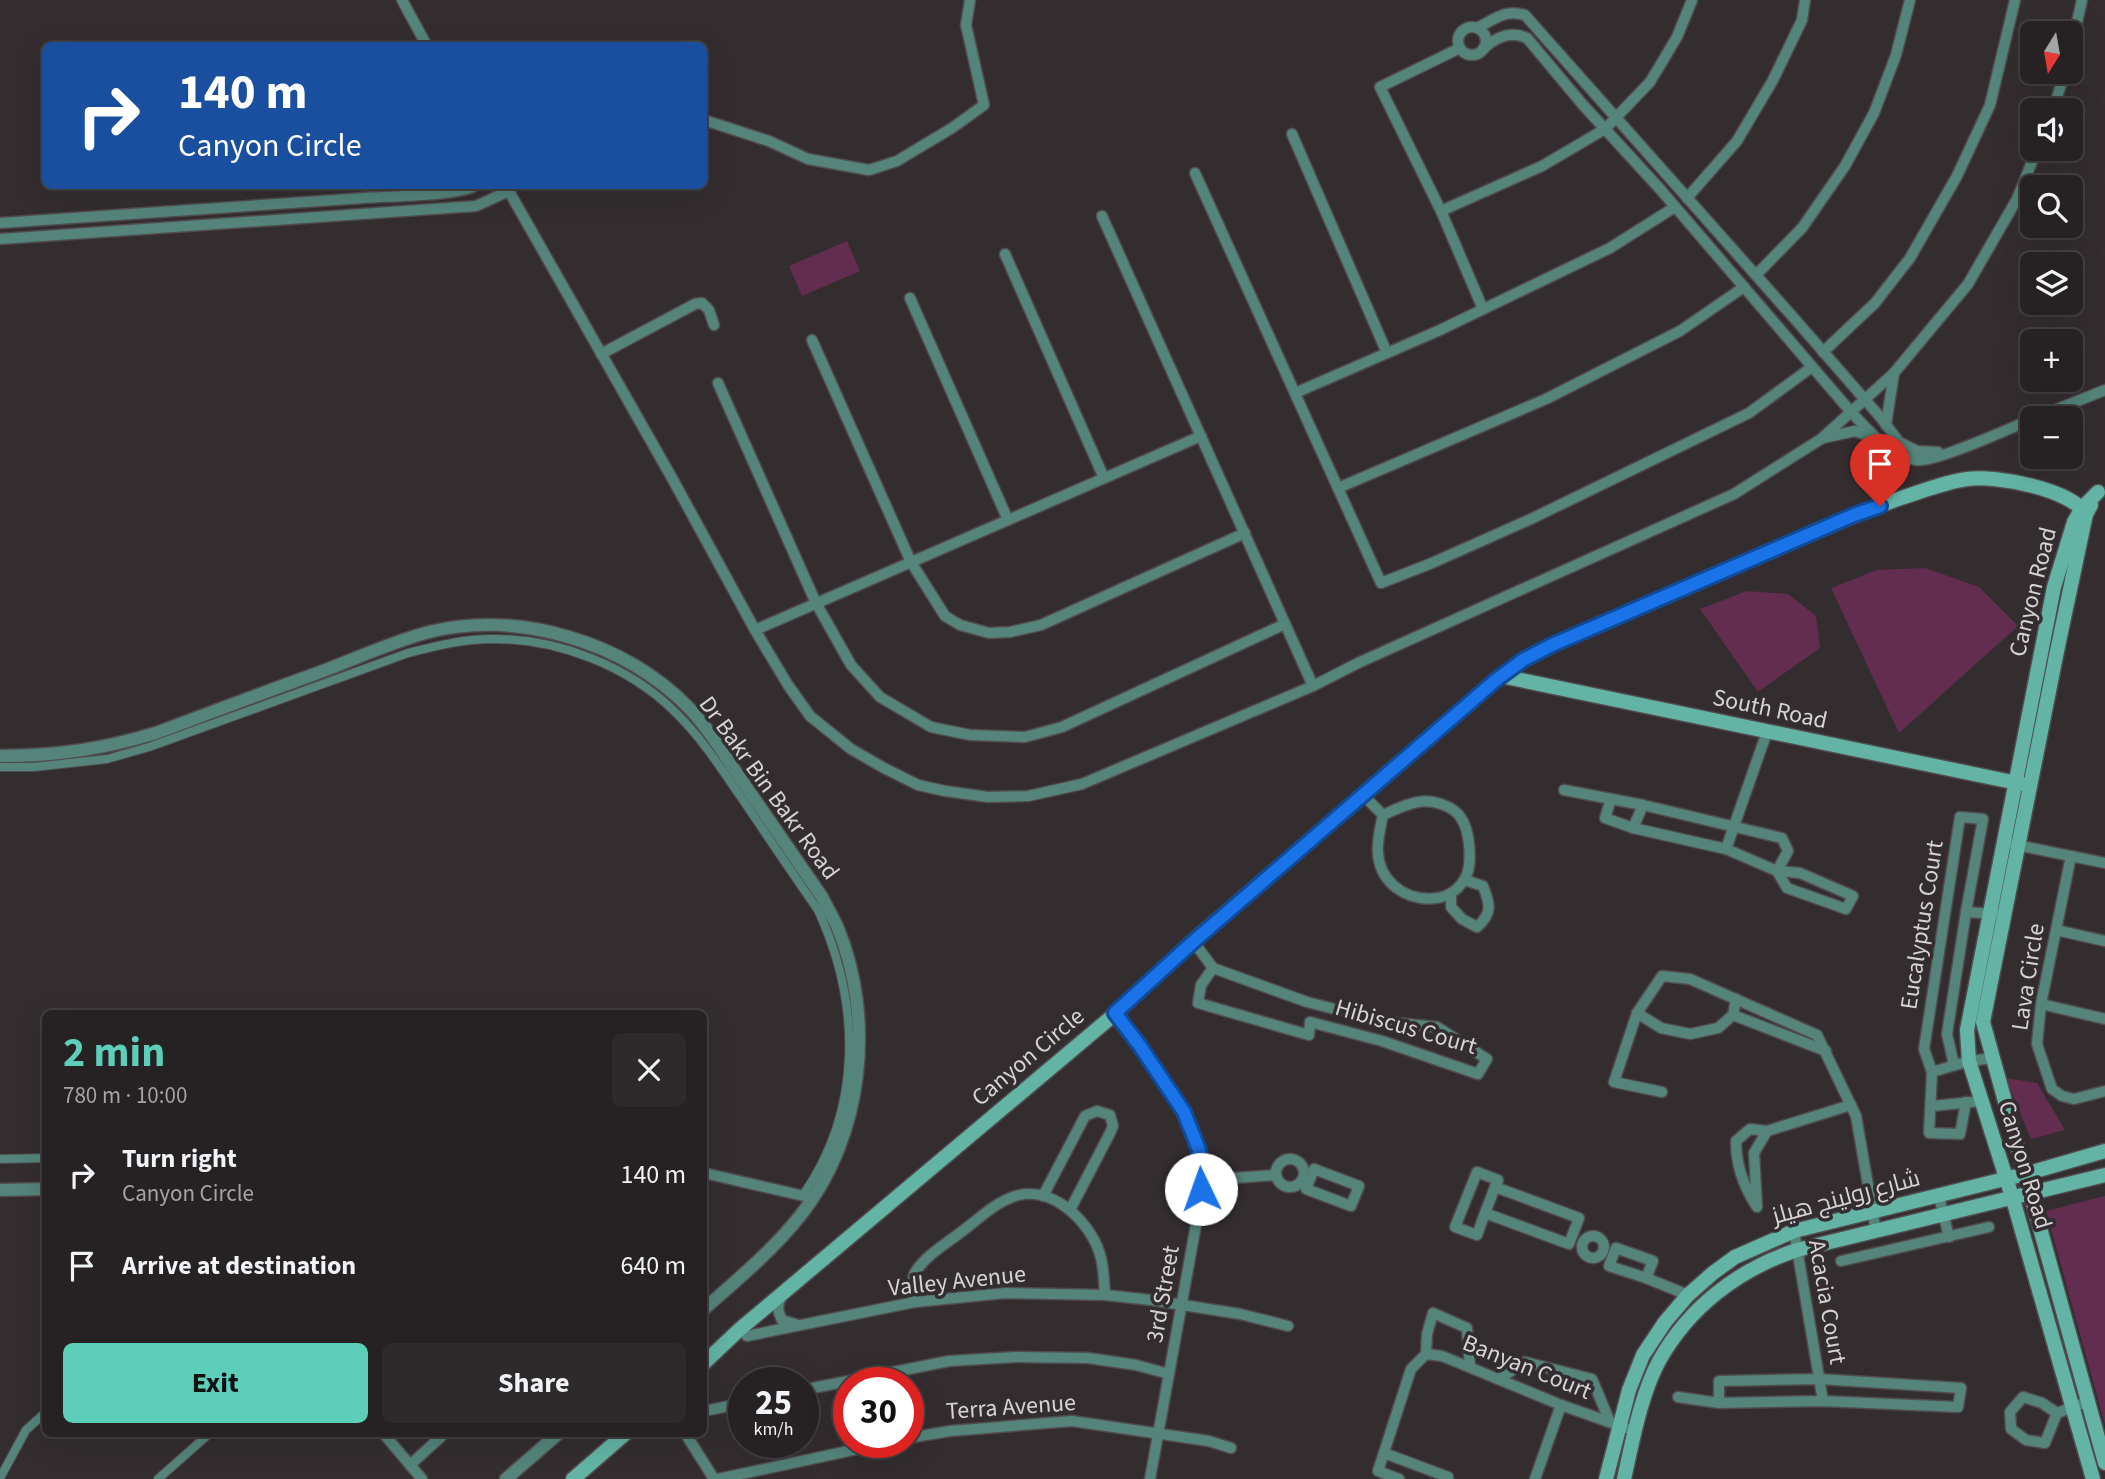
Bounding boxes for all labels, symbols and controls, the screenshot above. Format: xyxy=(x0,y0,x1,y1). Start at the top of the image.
north arrow xyxy=(2020,21,2082,84)
map controls xyxy=(2020,21,2083,469)
text: 140 m xyxy=(178,58,307,128)
icon: right xyxy=(63,70,154,161)
button: sound xyxy=(2020,98,2083,161)
text: Canyon Circle xyxy=(178,123,362,169)
button: search xyxy=(2020,175,2083,238)
button: layers xyxy=(2020,252,2083,315)
button: + xyxy=(2020,329,2083,392)
button: − xyxy=(2020,406,2083,469)
pin xyxy=(1850,434,1910,506)
icon: arrive xyxy=(1861,445,1899,483)
street label: Canyon Road xyxy=(2000,523,2066,661)
street label: South Road xyxy=(1709,680,1831,738)
street label: Dr Bakr Bin Bakr Road xyxy=(690,689,848,887)
street label: Eucalyptus Court xyxy=(1891,838,1953,1012)
street label: Lava Circle xyxy=(2002,921,2054,1033)
street label: Hibiscus Court xyxy=(1331,990,1481,1064)
street label: Canyon Circle xyxy=(964,999,1092,1115)
text: 2 min xyxy=(63,1023,165,1083)
button: close xyxy=(612,1033,686,1107)
text: 780 m · 10:00 xyxy=(63,1079,187,1112)
street label: Canyon Road xyxy=(1989,1097,2061,1233)
text: Turn right xyxy=(122,1140,237,1177)
position arrow xyxy=(1164,1152,1238,1226)
icon: right xyxy=(63,1156,101,1194)
text: 140 m xyxy=(620,1156,686,1193)
street label: شارع رولينج هيلز xyxy=(1766,1160,1924,1234)
text: Canyon Circle xyxy=(122,1177,254,1210)
street label: Acacia Court xyxy=(1799,1237,1855,1367)
street label: 3rd Street xyxy=(1137,1243,1189,1345)
icon: arrive xyxy=(63,1247,101,1285)
text: Arrive at destination xyxy=(122,1247,356,1284)
text: 640 m xyxy=(620,1247,686,1284)
street label: Valley Avenue xyxy=(886,1256,1028,1306)
street label: Banyan Court xyxy=(1457,1325,1597,1409)
button: Exit xyxy=(63,1343,368,1423)
button: Share xyxy=(382,1343,686,1423)
speed limit sign: 30 xyxy=(833,1367,924,1458)
text: 25 xyxy=(755,1378,792,1428)
street label: Terra Avenue xyxy=(945,1385,1077,1429)
text: km/h xyxy=(754,1417,793,1442)

